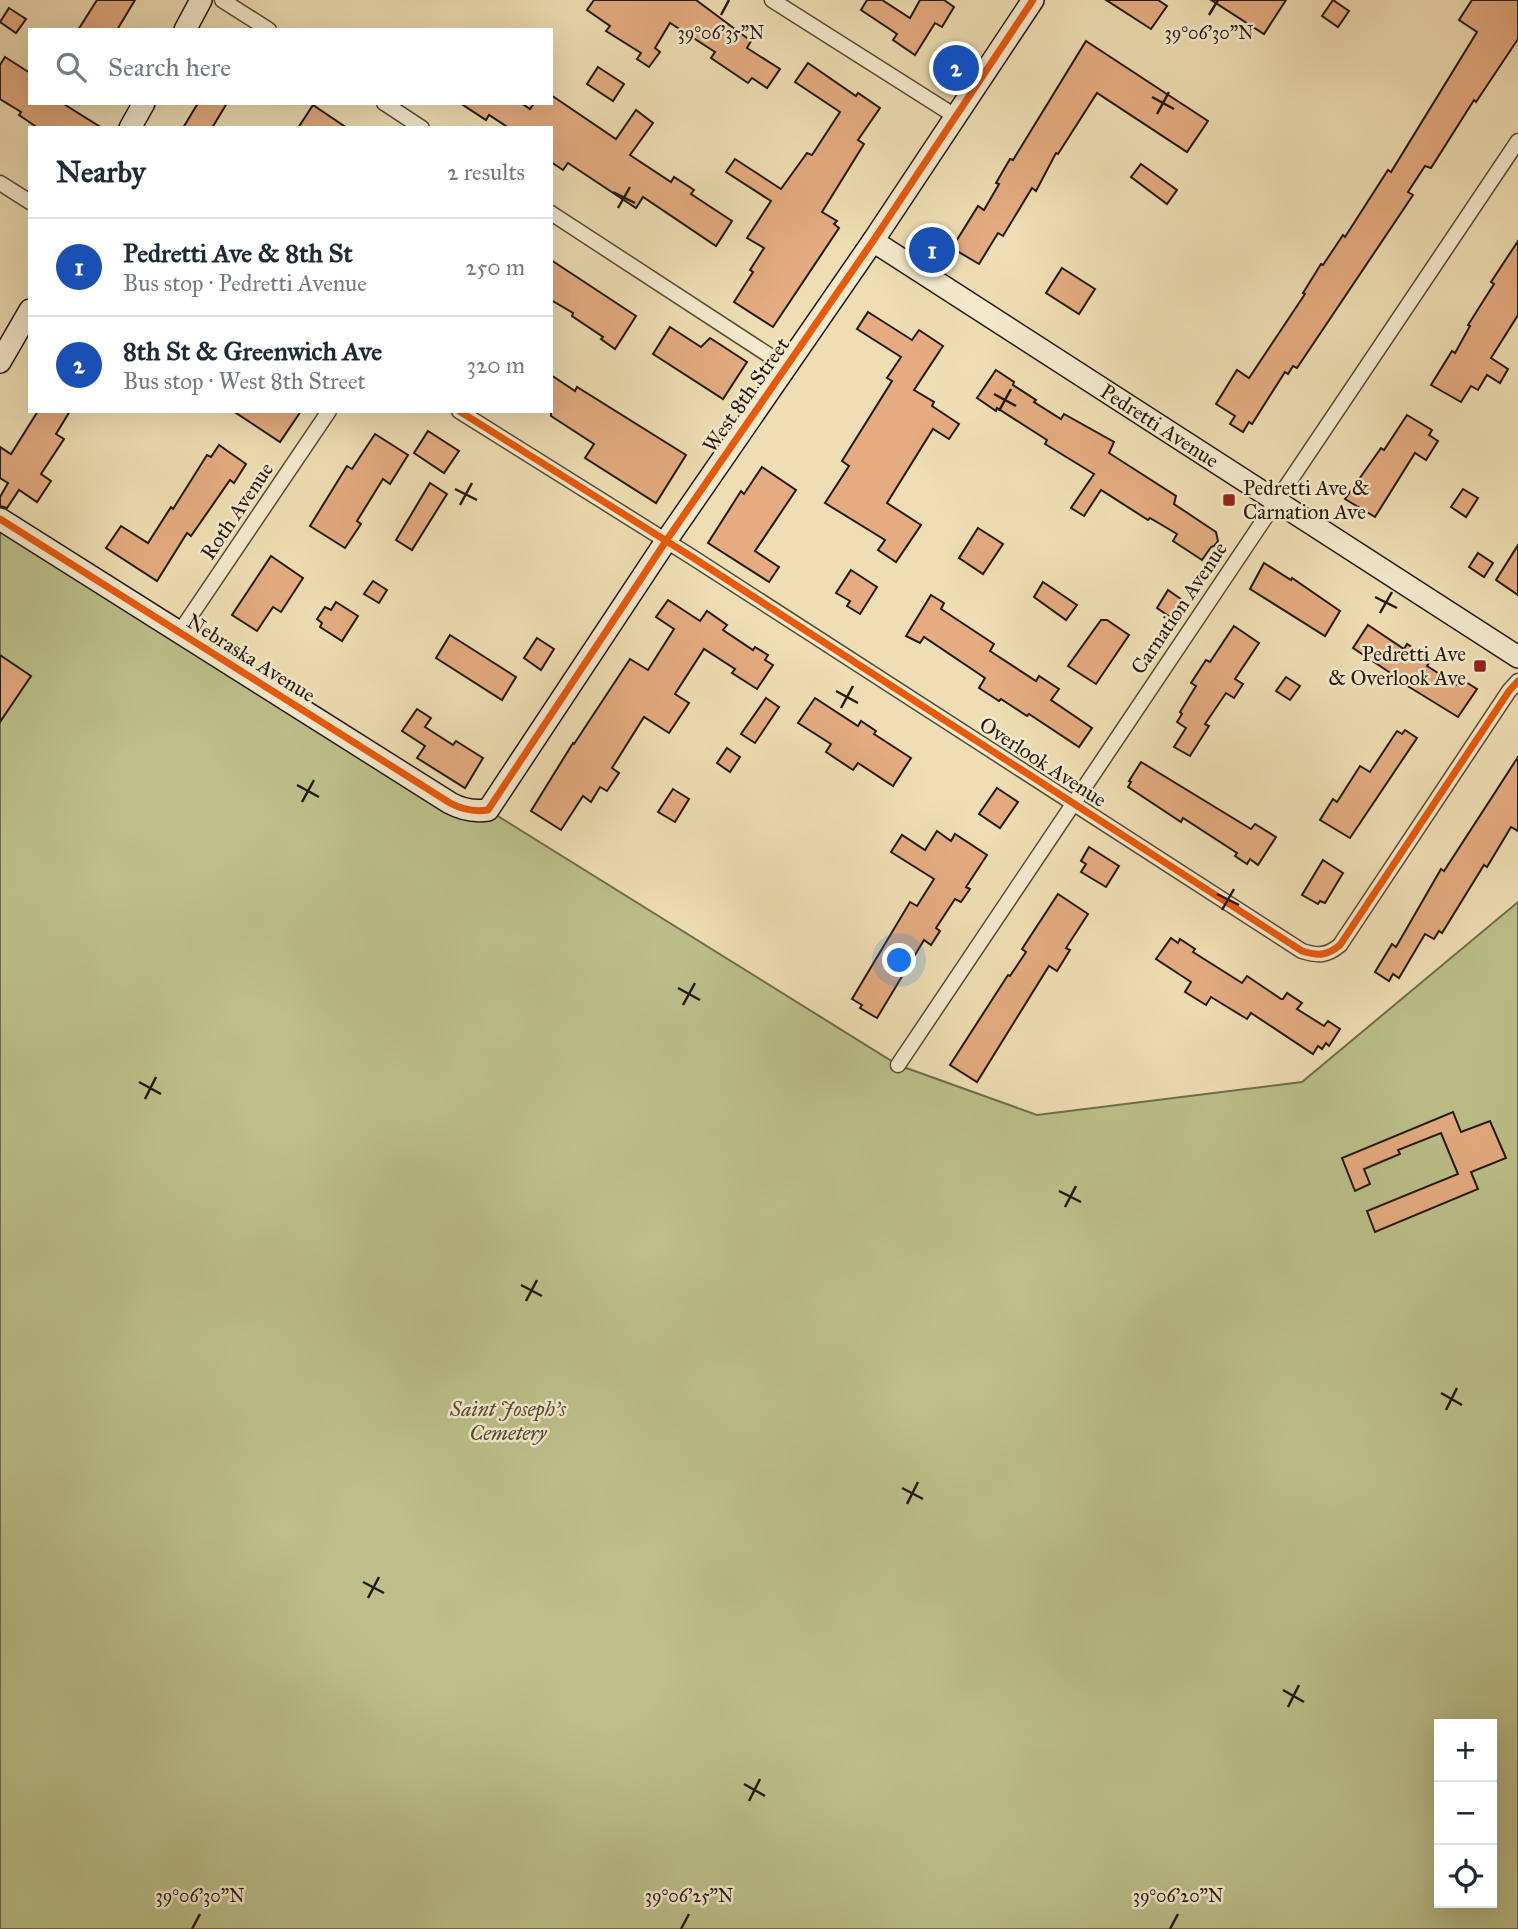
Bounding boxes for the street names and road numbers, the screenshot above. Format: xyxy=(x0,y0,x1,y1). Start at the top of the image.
street label: West 8th Street xyxy=(697,332,796,458)
street label: Pedretti Avenue xyxy=(1096,378,1224,474)
street label: Roth Avenue xyxy=(195,457,279,565)
street label: Carnation Avenue xyxy=(1125,537,1233,679)
street label: Nebraska Avenue xyxy=(182,608,320,708)
street label: Overlook Avenue xyxy=(974,711,1112,813)

